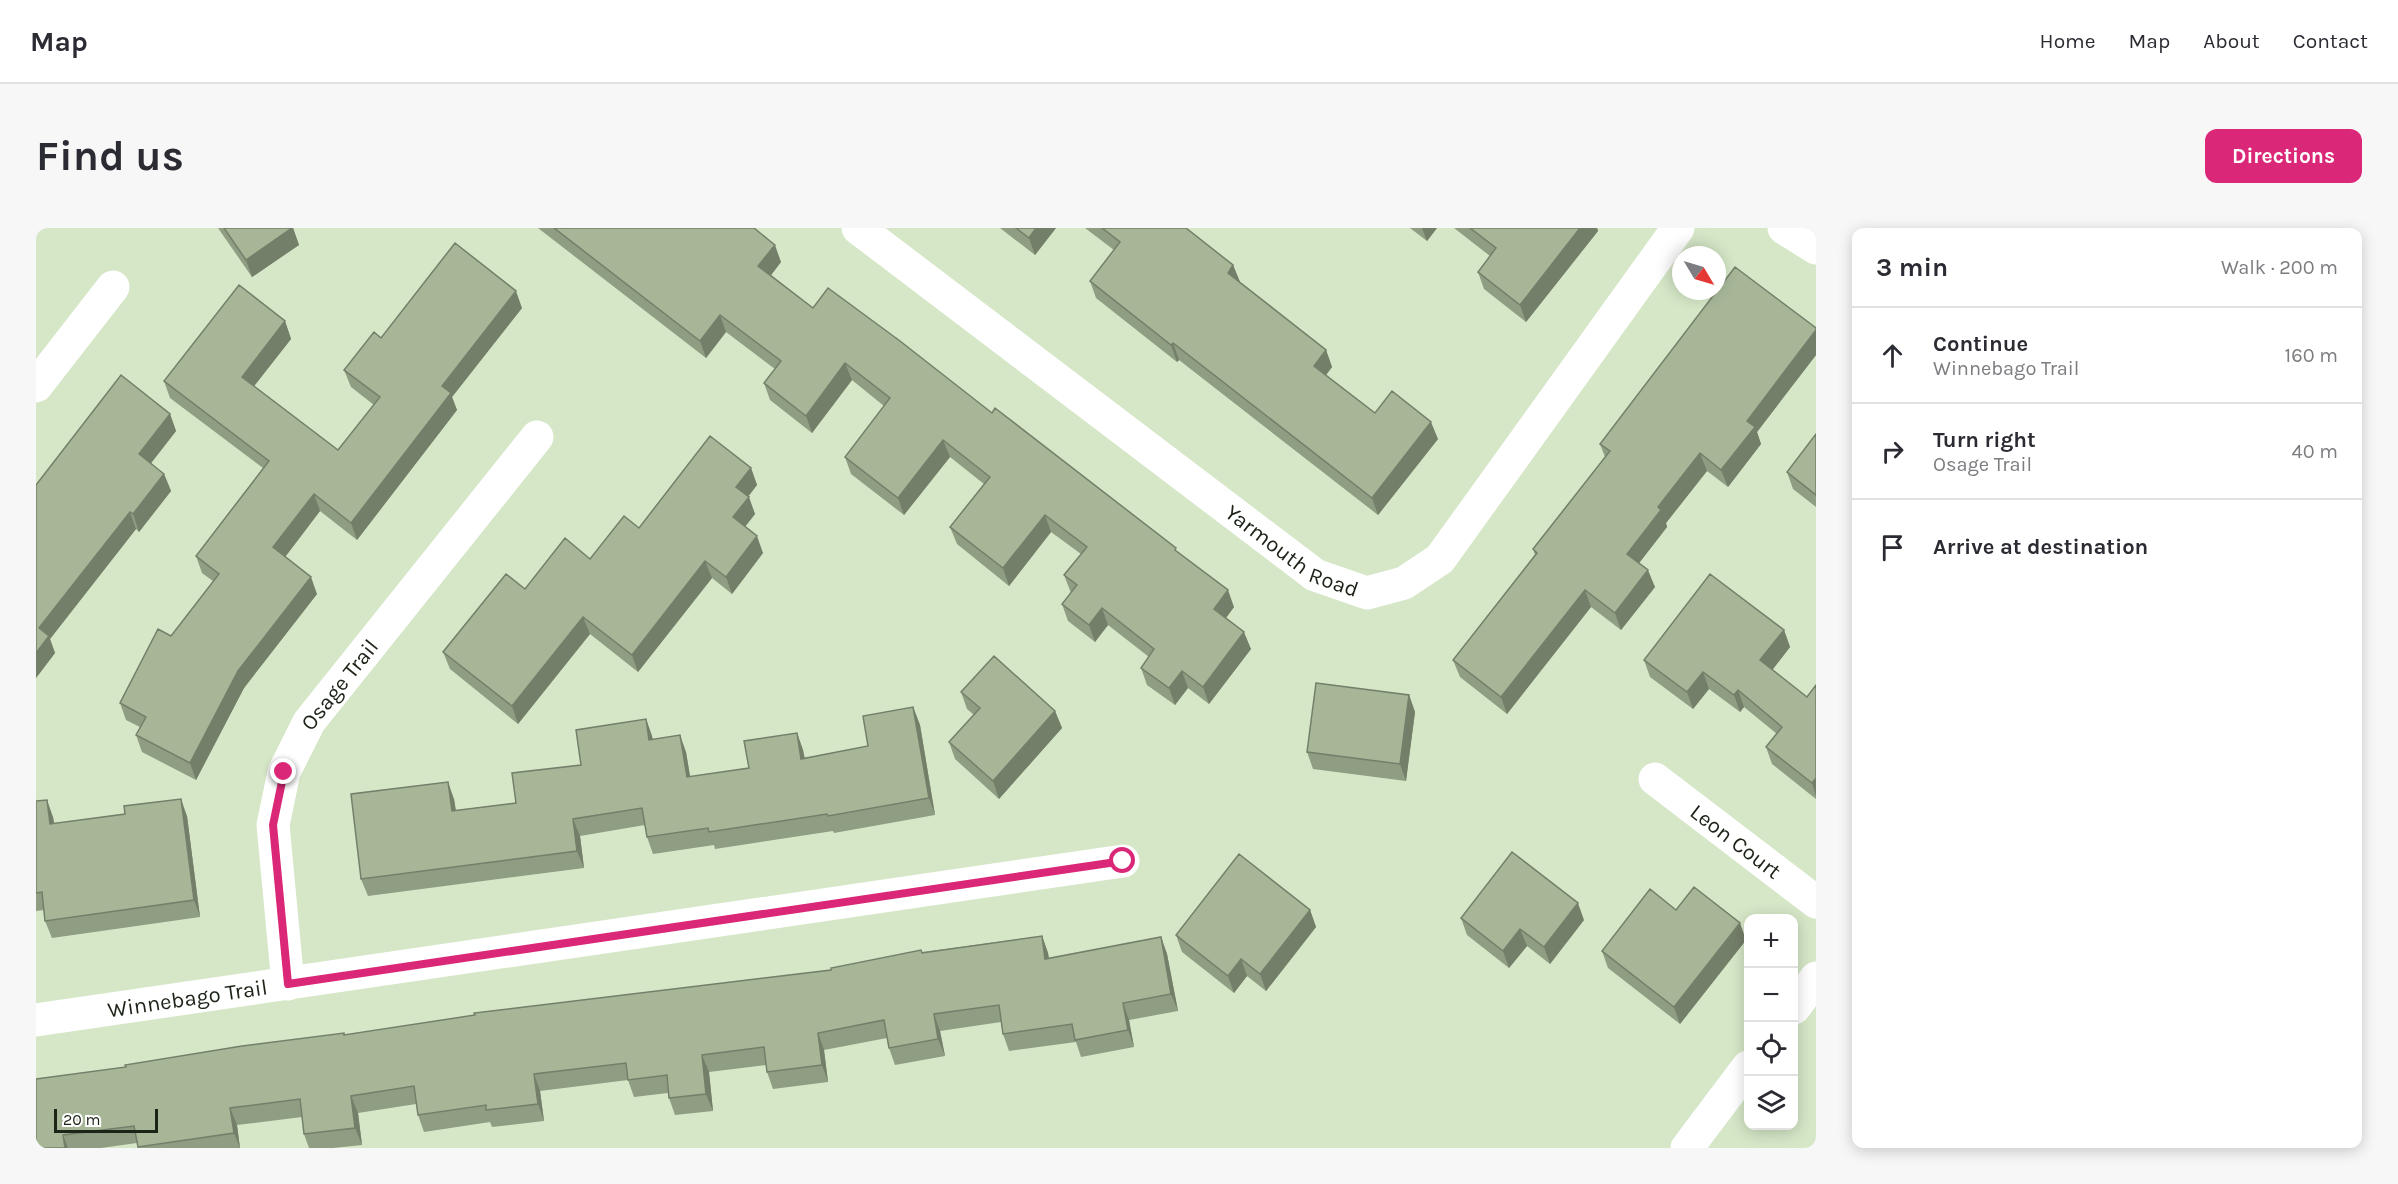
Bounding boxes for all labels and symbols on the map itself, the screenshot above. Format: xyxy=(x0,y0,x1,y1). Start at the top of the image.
north arrow xyxy=(1672,246,1726,300)
street label: Yarmouth Road xyxy=(1220,500,1362,603)
street label: Osage Trail xyxy=(296,634,384,736)
route end xyxy=(270,758,296,784)
street label: Leon Court xyxy=(1685,799,1786,885)
route start xyxy=(1109,847,1135,873)
street label: Winnebago Trail xyxy=(106,974,269,1023)
scale bar xyxy=(54,1106,158,1134)

